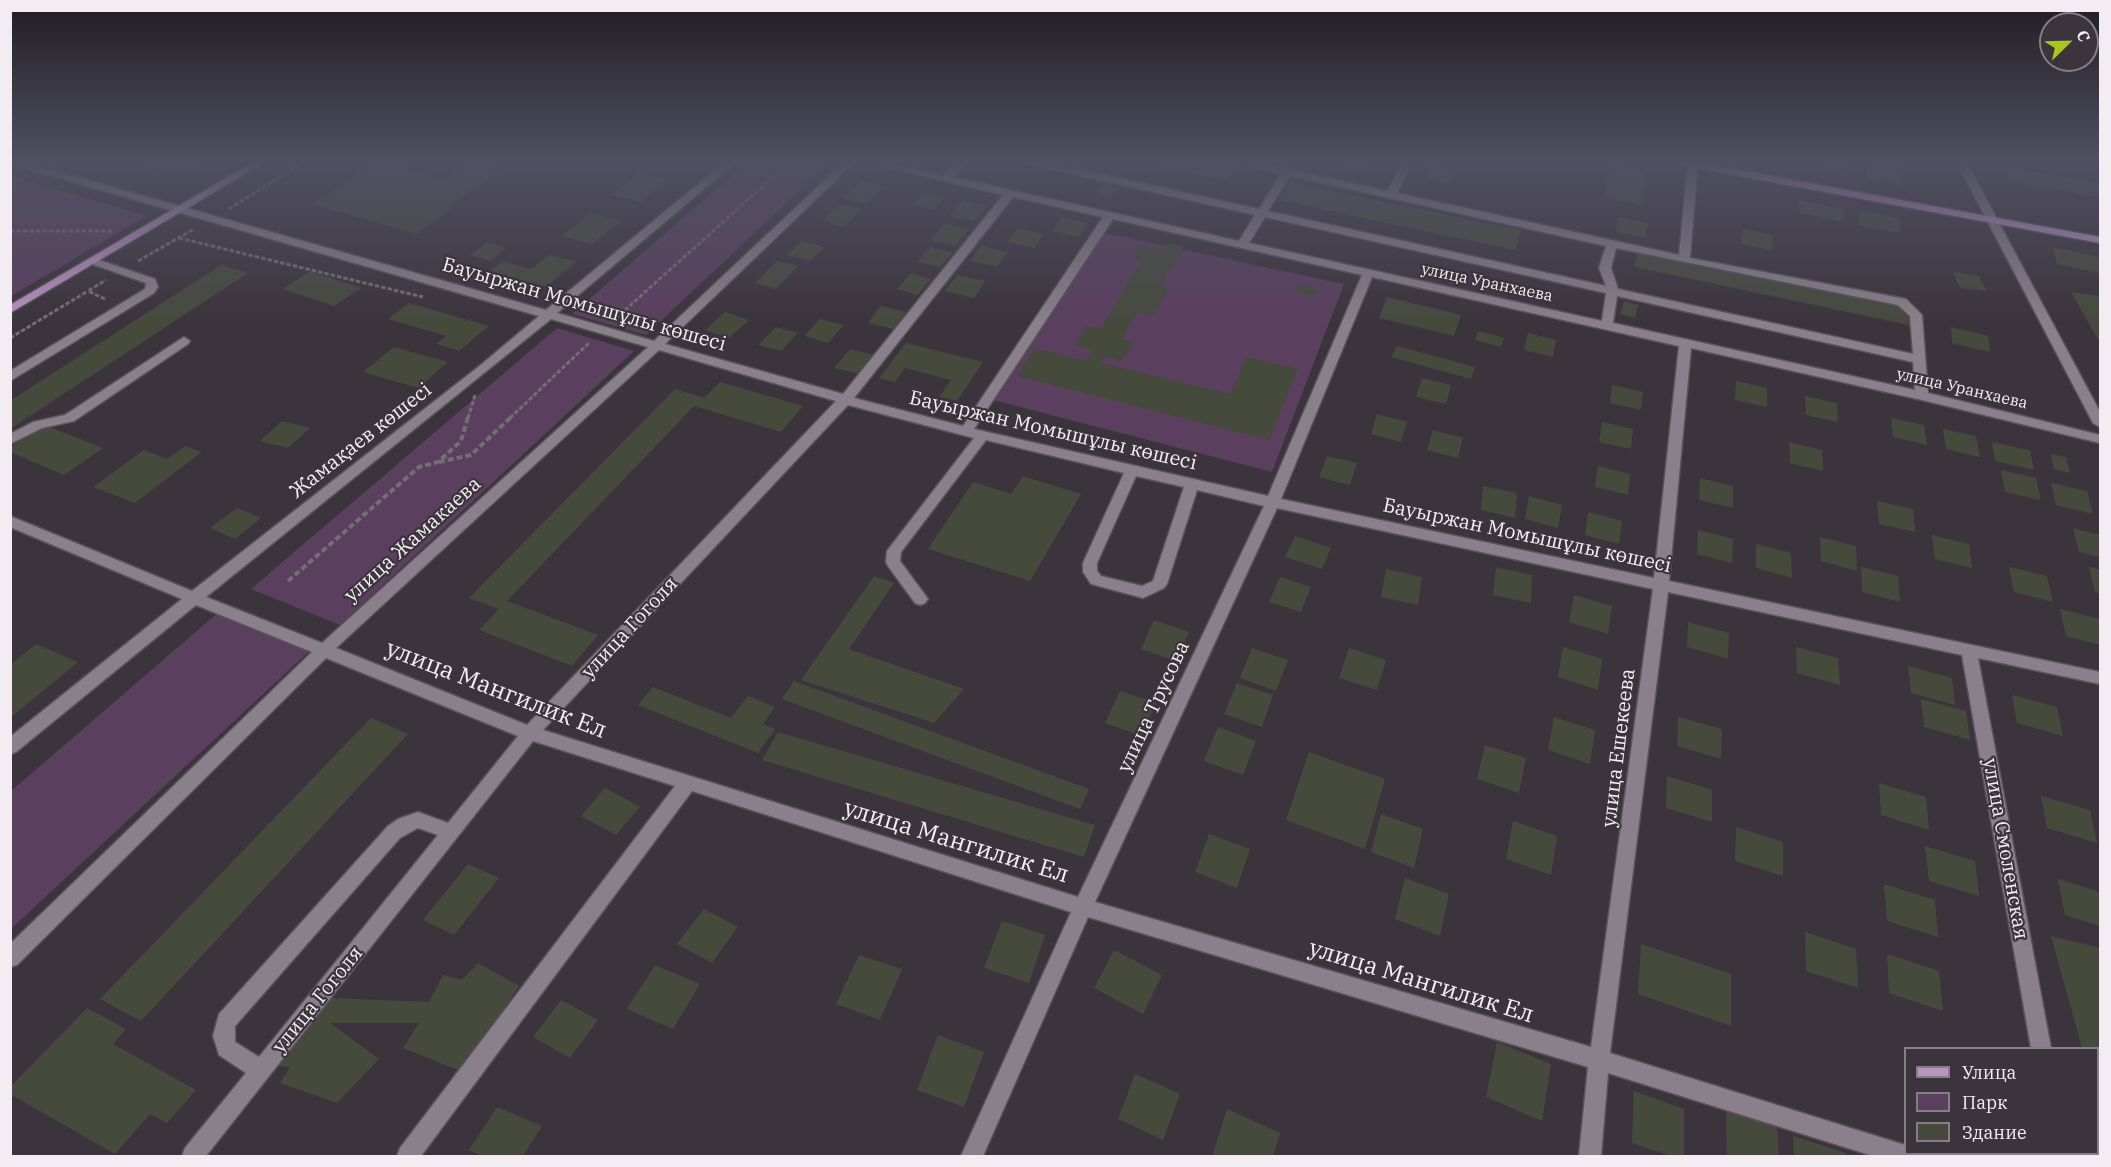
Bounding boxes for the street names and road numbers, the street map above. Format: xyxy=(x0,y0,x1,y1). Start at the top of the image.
street label: Бауыржан Момышұлы көшесі xyxy=(439,253,729,357)
street label: улица Уранхаева xyxy=(1419,260,1555,306)
street label: улица Уранхаева xyxy=(1895,365,2029,413)
street label: Жамақаев көшесі xyxy=(285,378,437,504)
street label: Бауыржан Момышұлы көшесі xyxy=(907,386,1199,476)
street label: улица Жамакаева xyxy=(340,472,486,608)
street label: Бауыржан Момышұлы көшесі xyxy=(1381,494,1673,578)
street label: улица Гоголя xyxy=(577,572,683,684)
street label: улица Мангилик Ел xyxy=(382,635,610,745)
street label: улица Трусова xyxy=(1113,637,1195,777)
street label: улица Ешекеева xyxy=(1597,667,1641,829)
street label: улица Смоленская xyxy=(1977,757,2033,941)
street label: улица Мангилик Ел xyxy=(840,794,1072,890)
street label: улица Мангилик Ел xyxy=(1305,934,1537,1030)
street label: улица Гоголя xyxy=(268,942,368,1058)

